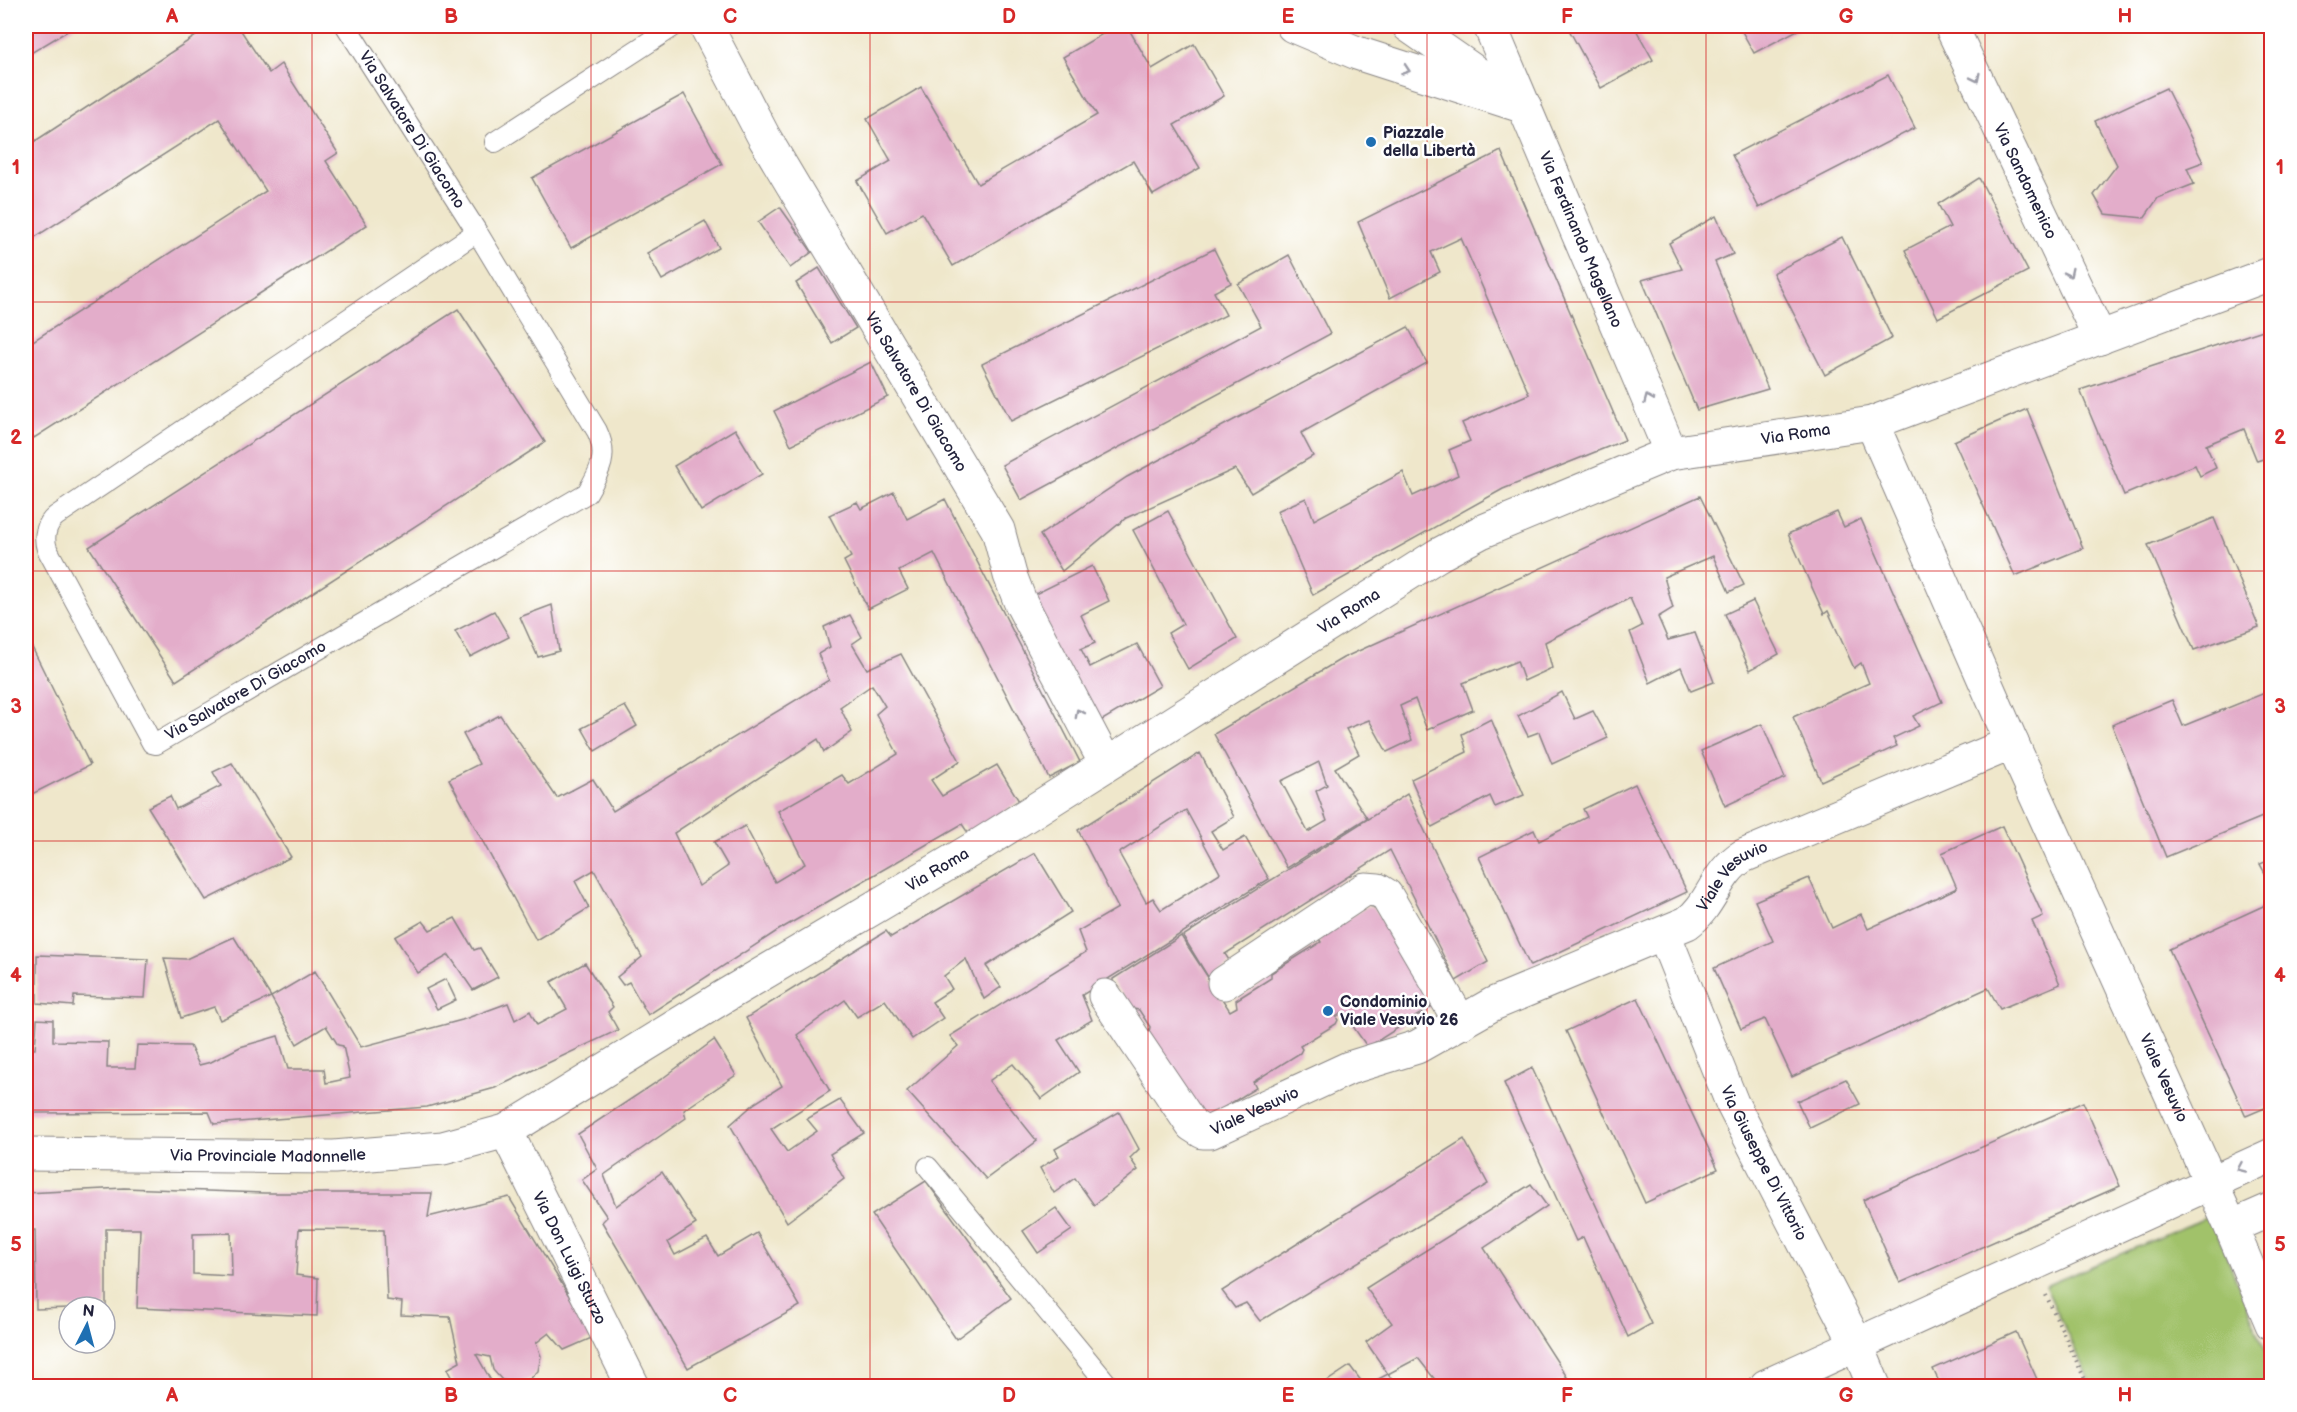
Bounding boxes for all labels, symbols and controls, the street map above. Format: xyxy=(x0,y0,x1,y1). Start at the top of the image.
text: A xyxy=(165,5,179,29)
text: B xyxy=(444,5,458,29)
text: C xyxy=(723,5,737,29)
text: D xyxy=(1002,5,1016,29)
text: E xyxy=(1282,5,1295,29)
text: F xyxy=(1561,5,1573,29)
text: G xyxy=(1839,5,1854,29)
text: H xyxy=(2118,5,2132,29)
street label: Via Salvatore Di Giacomo xyxy=(355,48,469,212)
one-way arrow xyxy=(1400,63,1411,75)
one-way arrow xyxy=(1969,72,1981,83)
street label: Via Sandomenico xyxy=(1989,120,2061,242)
place label: Piazzale della Libertà xyxy=(1383,124,1476,161)
marker: Piazzale della Libertà xyxy=(1364,135,1378,149)
street label: Via Ferdinando Magellano xyxy=(1535,149,1626,331)
text: 1 xyxy=(12,156,20,180)
text: 1 xyxy=(2276,156,2284,180)
one-way arrow xyxy=(2062,267,2074,278)
street label: Via Salvatore Di Giacomo xyxy=(861,309,971,475)
one-way arrow xyxy=(1643,395,1655,406)
street label: Via Roma xyxy=(1760,420,1832,449)
text: 2 xyxy=(10,426,22,450)
text: 2 xyxy=(2274,426,2286,450)
street label: Via Roma xyxy=(1314,585,1384,638)
street label: Via Salvatore Di Giacomo xyxy=(162,637,330,745)
text: 3 xyxy=(10,695,22,719)
text: 3 xyxy=(2274,695,2286,719)
one-way arrow xyxy=(1075,708,1086,719)
street label: Viale Vesuvio xyxy=(1693,837,1771,915)
street label: Via Roma xyxy=(903,844,972,896)
text: 4 xyxy=(10,964,22,988)
text: 4 xyxy=(2274,964,2286,988)
place label: Condominio Viale Vesuvio 26 xyxy=(1340,993,1459,1030)
marker: Condominio Viale Vesuvio 26 xyxy=(1321,1004,1335,1018)
street label: Viale Vesuvio xyxy=(2135,1031,2192,1125)
street label: Viale Vesuvio xyxy=(1208,1083,1302,1140)
street label: Via Giuseppe Di Vittorio xyxy=(1716,1083,1811,1244)
street label: Via Provinciale Madonnelle xyxy=(170,1145,367,1167)
one-way arrow xyxy=(2236,1161,2247,1173)
street label: Via Don Luigi Sturzo xyxy=(528,1189,610,1328)
text: 5 xyxy=(10,1233,22,1257)
text: 5 xyxy=(2274,1233,2286,1257)
north arrow xyxy=(57,1295,117,1355)
text: N xyxy=(81,1301,95,1322)
text: A xyxy=(165,1384,179,1408)
text: B xyxy=(444,1384,458,1408)
text: C xyxy=(723,1384,737,1408)
text: D xyxy=(1002,1384,1016,1408)
text: E xyxy=(1282,1384,1295,1408)
text: F xyxy=(1561,1384,1573,1408)
text: G xyxy=(1839,1384,1854,1408)
text: H xyxy=(2118,1384,2132,1408)

